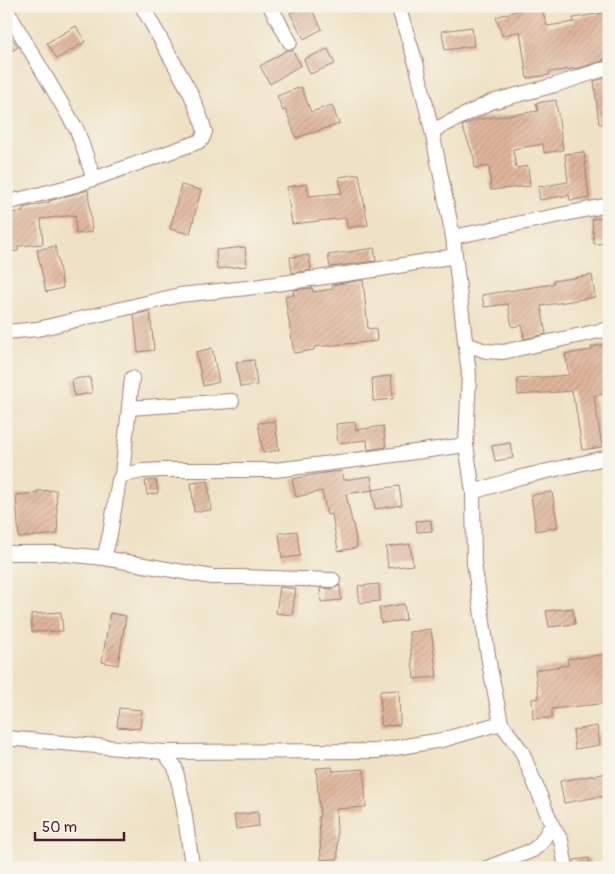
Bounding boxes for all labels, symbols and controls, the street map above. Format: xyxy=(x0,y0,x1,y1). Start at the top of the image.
scale bar xyxy=(35,809,124,841)
text: 50 m xyxy=(42,818,77,837)

